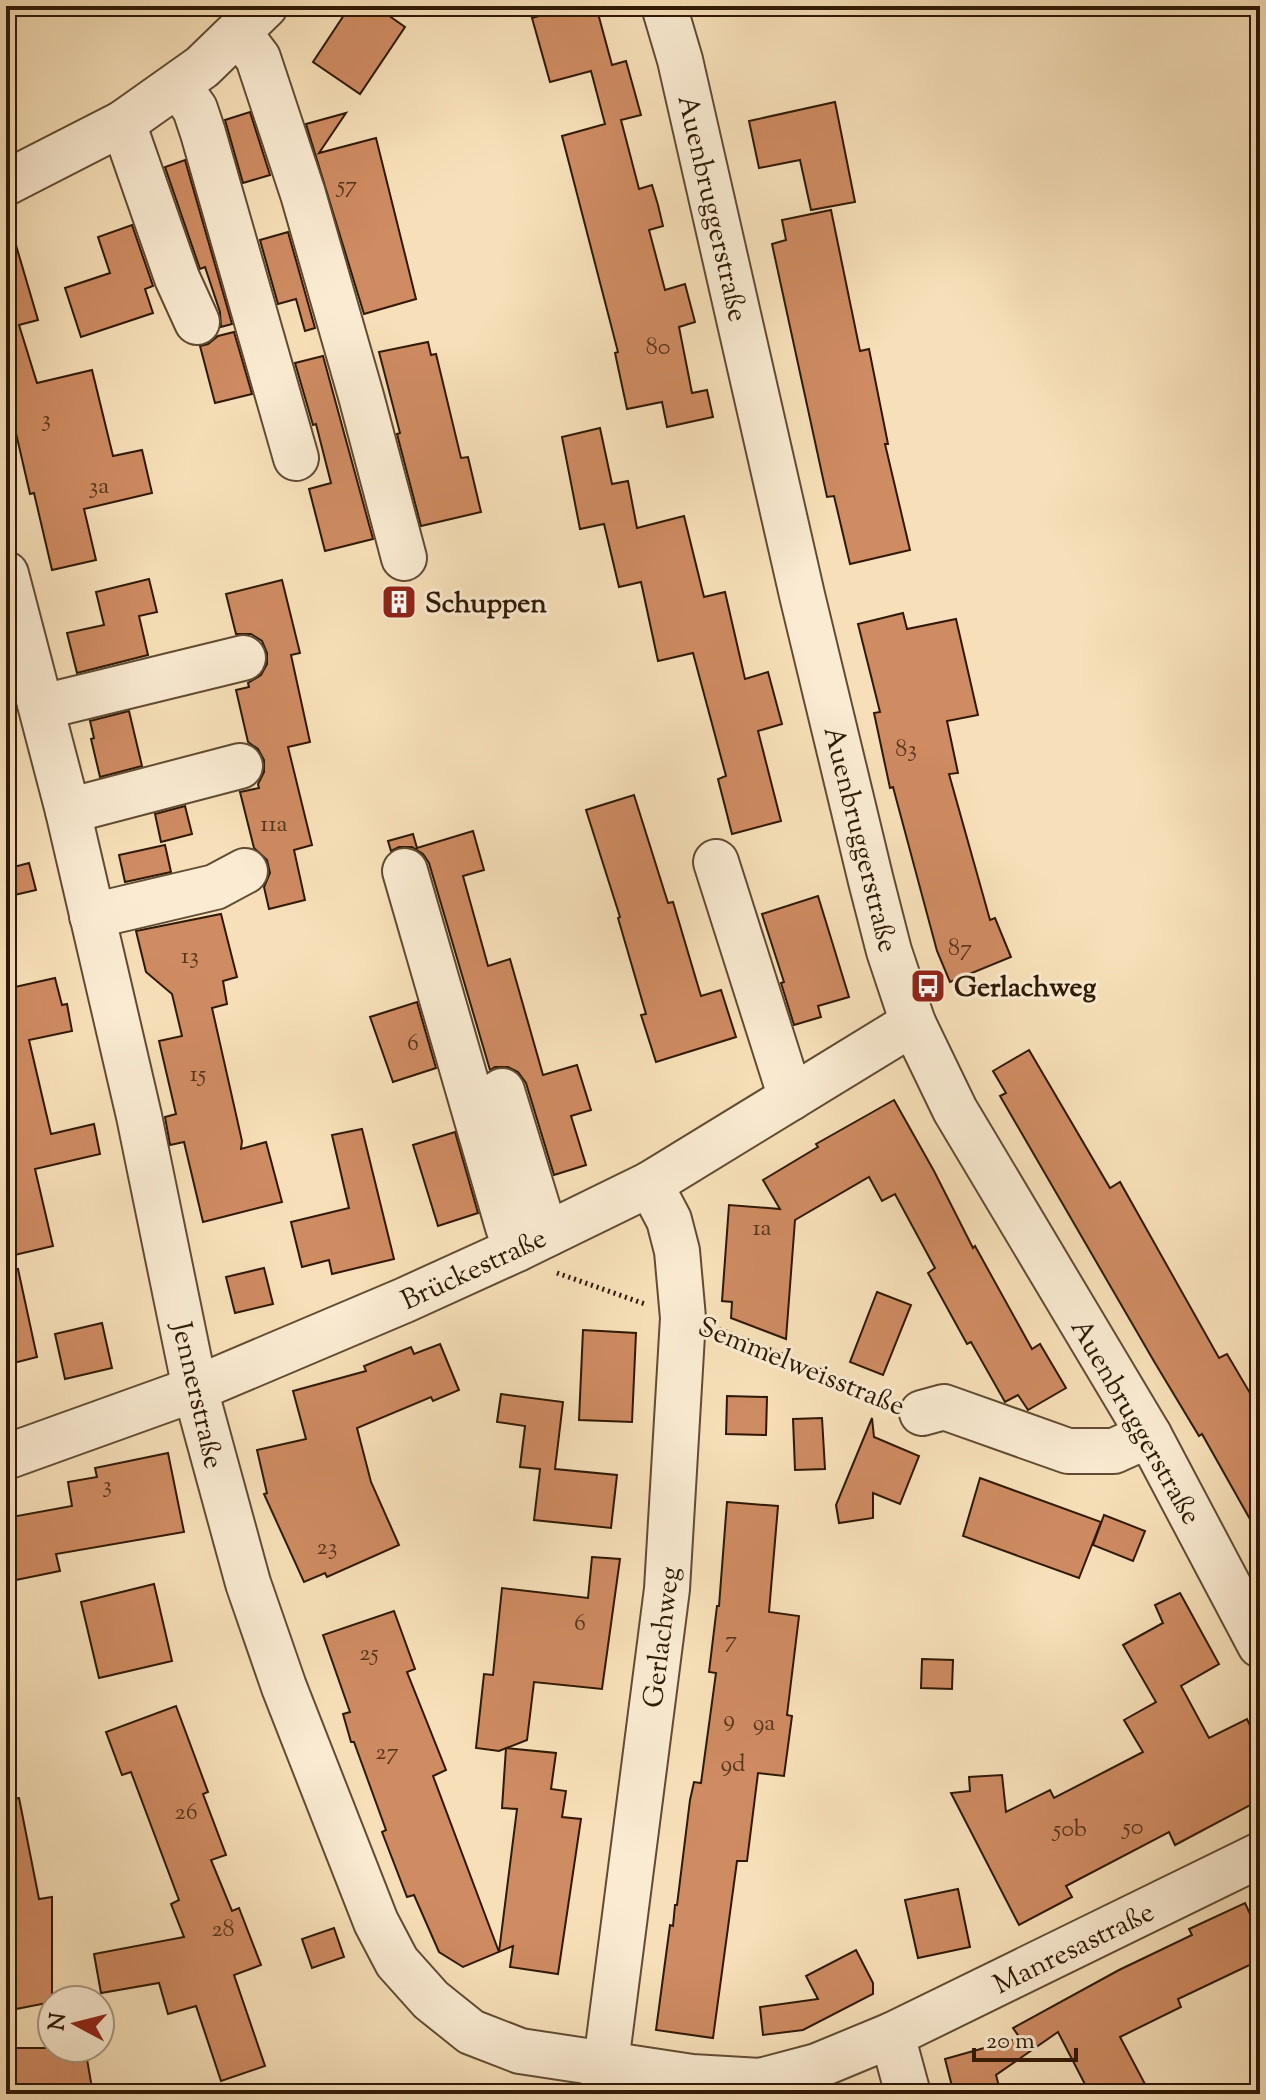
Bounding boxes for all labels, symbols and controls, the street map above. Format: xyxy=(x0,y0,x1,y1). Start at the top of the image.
street label: Auenbruggerstraße xyxy=(666,91,757,326)
house number: 57 xyxy=(335,169,357,203)
house number: 80 xyxy=(646,331,670,365)
house number: 3 xyxy=(41,403,51,437)
house number: 3a xyxy=(89,470,109,504)
building icon: Schuppen xyxy=(380,583,418,621)
place label: Schuppen xyxy=(425,585,547,625)
street label: Auenbruggerstraße xyxy=(812,723,907,957)
house number: 83 xyxy=(895,733,917,767)
house number: 11a xyxy=(260,808,288,842)
house number: 87 xyxy=(948,932,972,966)
house number: 13 xyxy=(181,940,199,974)
bus stop icon: Gerlachweg xyxy=(909,967,947,1005)
place label: Gerlachweg xyxy=(954,969,1096,1009)
house number: 6 xyxy=(407,1027,419,1061)
house number: 15 xyxy=(190,1058,206,1092)
house number: 1a xyxy=(752,1212,772,1246)
street label: Brückestraße xyxy=(395,1220,554,1322)
street label: Semmelweisstraße xyxy=(691,1308,910,1428)
street label: Auenbruggerstraße xyxy=(1059,1312,1210,1533)
street label: Jennerstraße xyxy=(159,1316,232,1473)
house number: 3 xyxy=(102,1469,112,1503)
house number: 23 xyxy=(317,1531,337,1565)
street label: Gerlachweg xyxy=(634,1564,691,1710)
house number: 6 xyxy=(574,1607,586,1641)
house number: 7 xyxy=(725,1624,737,1658)
house number: 25 xyxy=(359,1637,379,1671)
house number: 9 xyxy=(723,1703,735,1737)
house number: 9a xyxy=(753,1707,775,1741)
house number: 27 xyxy=(375,1736,399,1770)
house number: 9d xyxy=(720,1748,746,1782)
house number: 26 xyxy=(174,1796,198,1830)
house number: 50 xyxy=(1121,1811,1143,1845)
house number: 50b xyxy=(1051,1813,1087,1847)
street label: Manresastraße xyxy=(987,1894,1161,2006)
house number: 28 xyxy=(211,1913,235,1947)
north arrow xyxy=(36,1984,116,2064)
text: N xyxy=(42,2011,76,2033)
scale bar xyxy=(974,2012,1076,2062)
text: 20 m xyxy=(986,2025,1035,2059)

